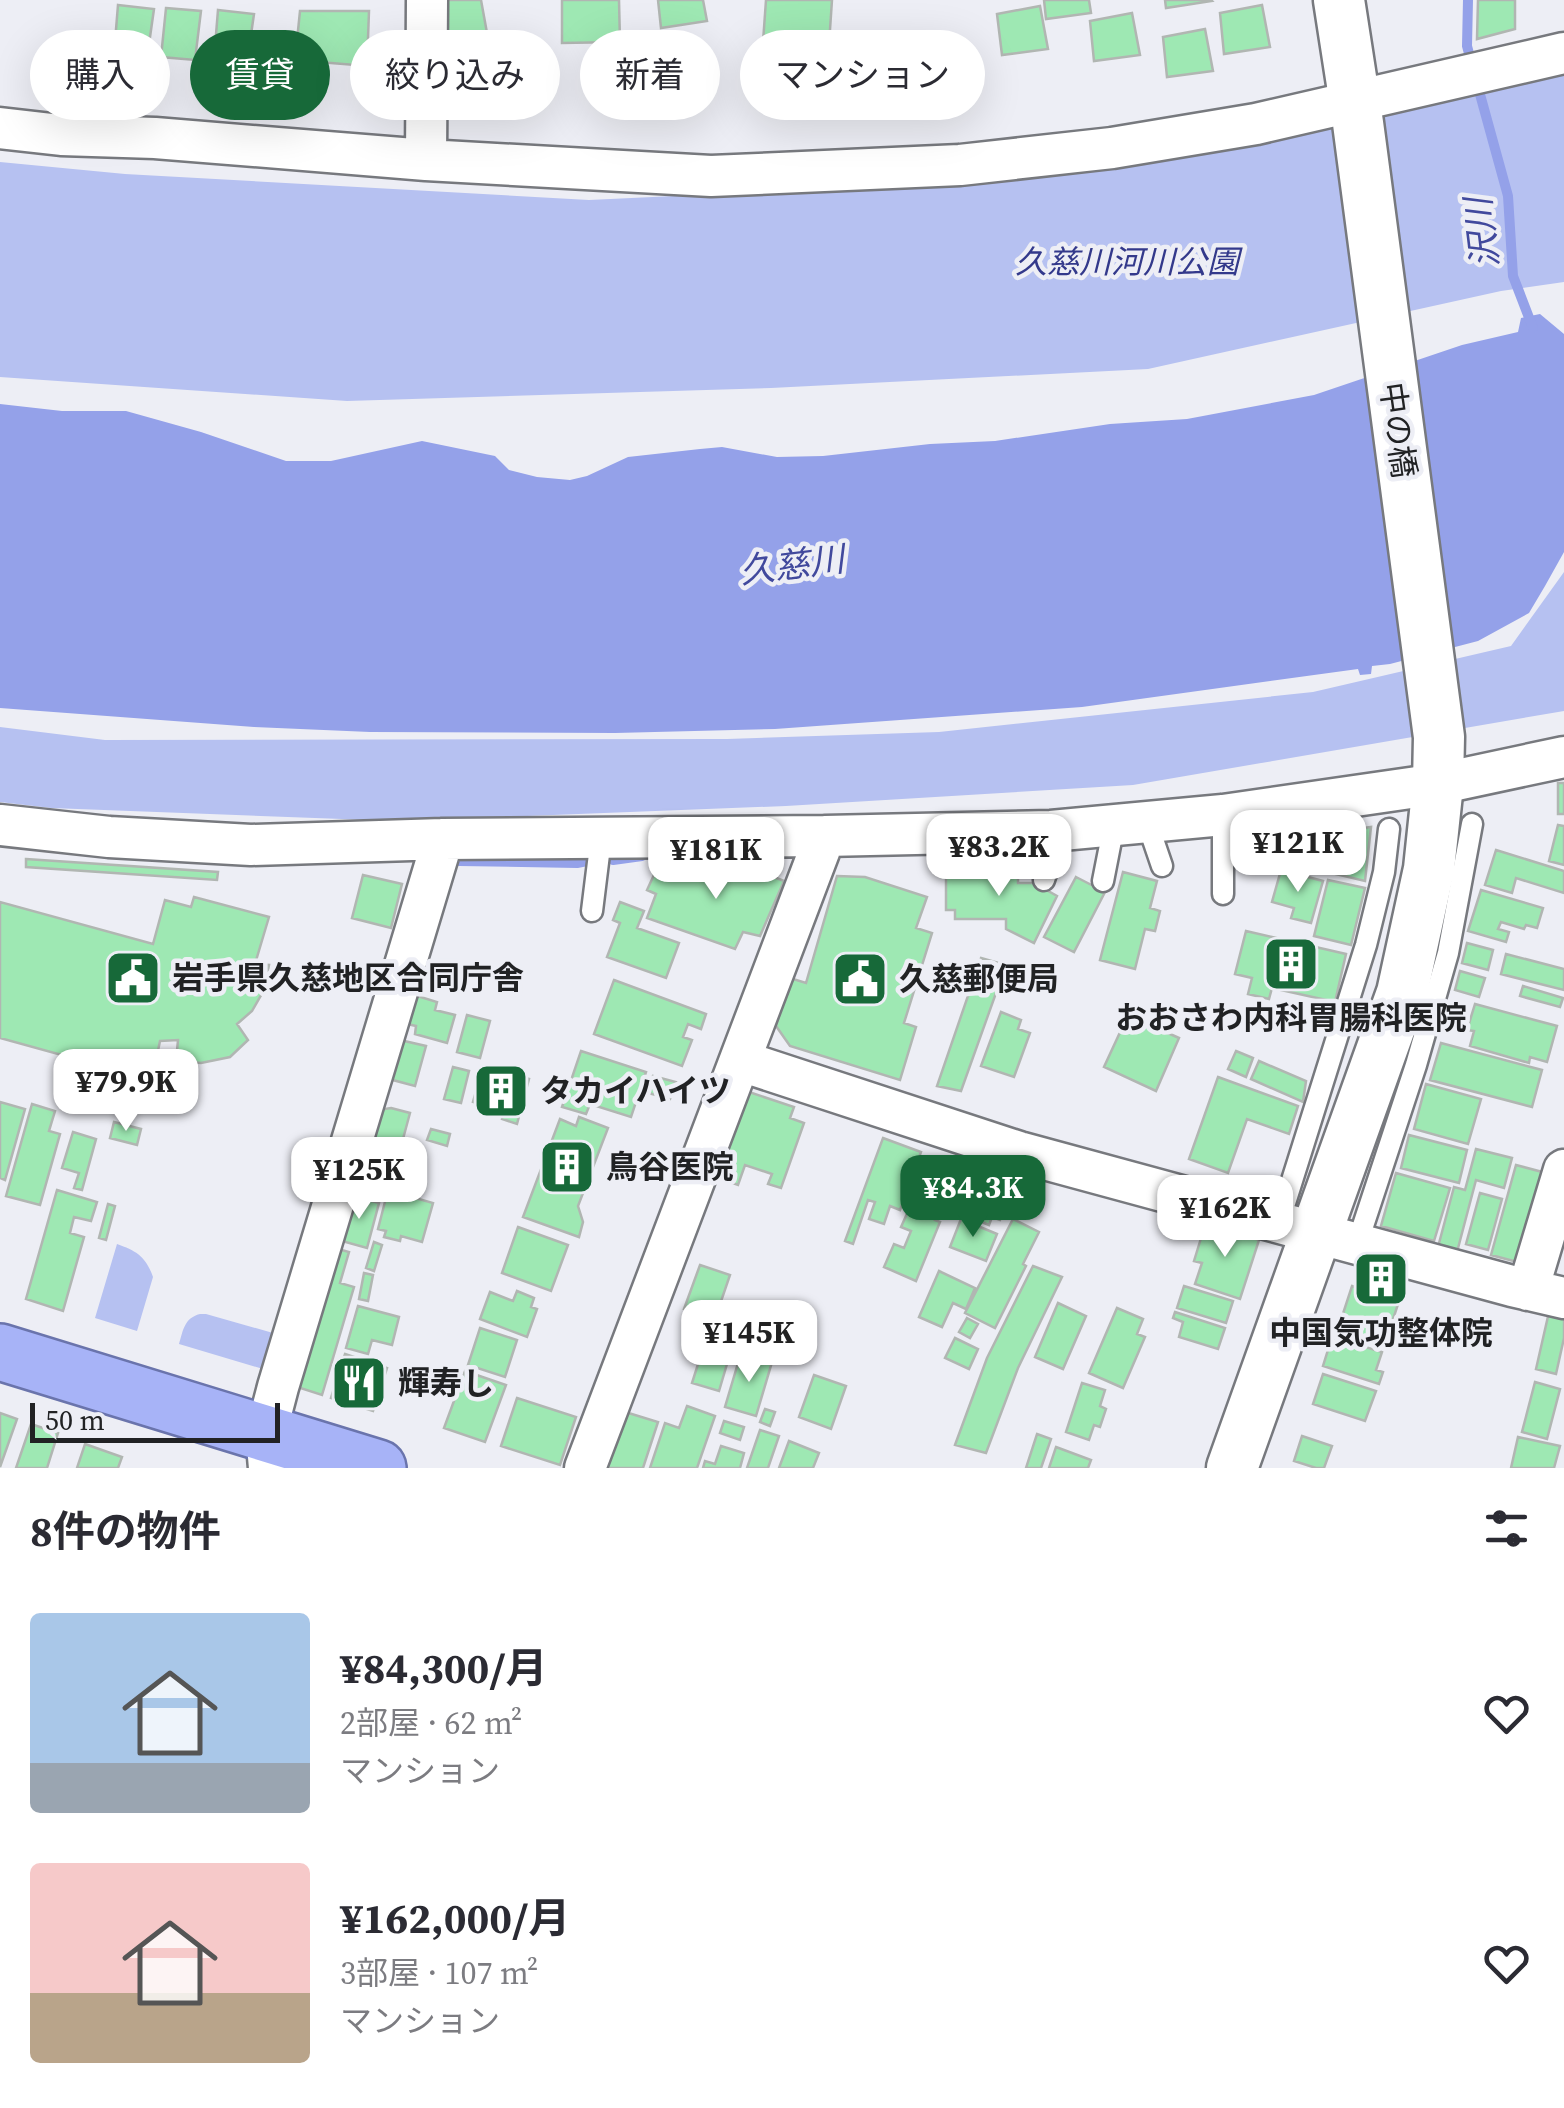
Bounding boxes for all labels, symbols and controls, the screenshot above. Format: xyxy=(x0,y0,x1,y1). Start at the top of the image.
chip: 購入 xyxy=(30,30,170,120)
chip: 賃貸 xyxy=(190,30,330,120)
chip: 絞り込み xyxy=(350,30,560,120)
chip: 新着 xyxy=(580,30,720,120)
chip: マンション xyxy=(740,30,985,120)
water label: 沢川 xyxy=(1453,191,1510,271)
park label: 久慈川河川公園 xyxy=(1015,240,1243,284)
street label: 中の橋 xyxy=(1370,379,1426,481)
water label: 久慈川 xyxy=(737,534,851,595)
pin: ¥121K xyxy=(1228,810,1368,895)
pin: ¥83.2K xyxy=(918,814,1080,899)
pin: ¥181K xyxy=(646,817,786,902)
text: ¥121K xyxy=(1252,820,1344,864)
text: ¥83.2K xyxy=(948,824,1050,868)
text: ¥181K xyxy=(670,827,762,871)
building icon: おおさわ内科胃腸科医院 xyxy=(1261,934,1321,994)
public building icon: 岩手県久慈地区合同庁舎 xyxy=(103,948,163,1008)
public building icon: 久慈郵便局 xyxy=(830,949,890,1009)
place label: 岩手県久慈地区合同庁舎 xyxy=(172,956,524,1000)
place label: 久慈郵便局 xyxy=(899,957,1059,1001)
place label: おおさわ内科胃腸科医院 xyxy=(1115,996,1467,1040)
pin: ¥79.9K xyxy=(45,1049,207,1134)
text: ¥79.9K xyxy=(75,1059,177,1103)
building icon: タカイハイツ xyxy=(471,1061,531,1121)
place label: タカイハイツ xyxy=(540,1069,731,1113)
pin: ¥125K xyxy=(289,1137,429,1222)
building icon: 鳥谷医院 xyxy=(537,1137,597,1197)
place label: 鳥谷医院 xyxy=(606,1145,734,1189)
text: ¥125K xyxy=(313,1147,405,1191)
pin: ¥84.3K xyxy=(892,1155,1054,1240)
text: ¥84.3K xyxy=(922,1165,1024,1209)
pin: ¥162K xyxy=(1155,1175,1295,1260)
text: ¥162K xyxy=(1179,1185,1271,1229)
building icon: 中国気功整体院 xyxy=(1351,1249,1411,1309)
pin: ¥145K xyxy=(679,1300,819,1385)
text: ¥145K xyxy=(703,1310,795,1354)
place label: 中国気功整体院 xyxy=(1269,1311,1493,1355)
restaurant icon: 輝寿し xyxy=(329,1353,389,1413)
place label: 輝寿し xyxy=(398,1361,494,1405)
scale bar xyxy=(30,1398,280,1442)
text: 50 m xyxy=(45,1401,105,1439)
icon: filters xyxy=(1479,1501,1534,1556)
text: 8件の物件 xyxy=(30,1502,221,1560)
text: ¥84,300/月 xyxy=(340,1639,547,1697)
icon: home xyxy=(110,1653,230,1773)
icon: heart xyxy=(1479,1686,1534,1741)
text: 2部屋 · 62 m² xyxy=(340,1701,522,1745)
text: マンション xyxy=(340,1749,500,1793)
text: ¥162,000/月 xyxy=(340,1889,570,1947)
icon: home xyxy=(110,1903,230,2023)
icon: heart xyxy=(1479,1936,1534,1991)
text: 3部屋 · 107 m² xyxy=(340,1951,538,1995)
text: マンション xyxy=(340,1999,500,2043)

